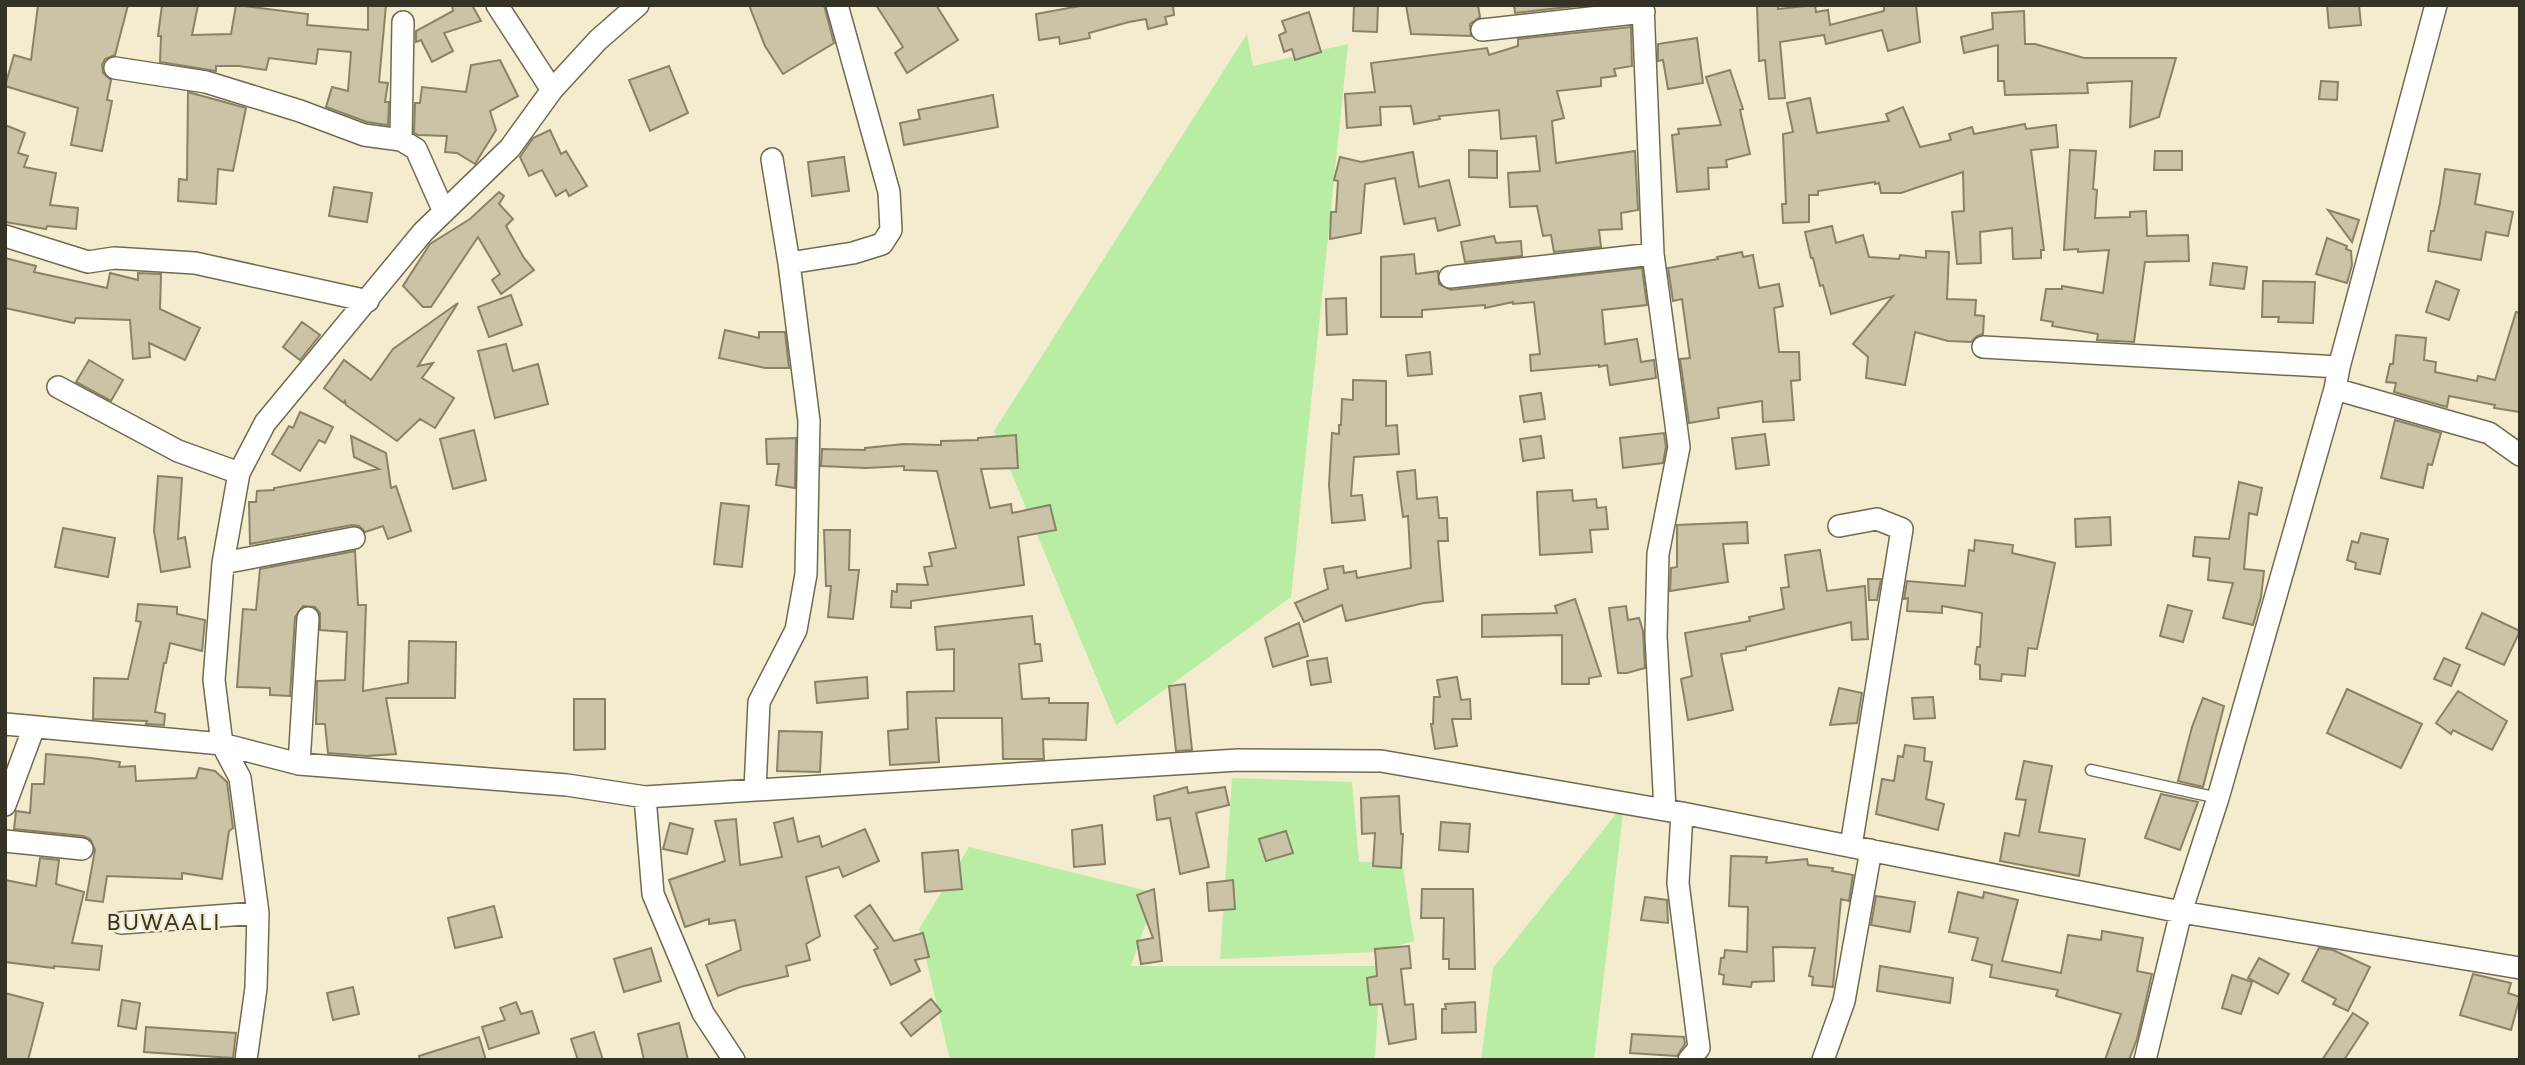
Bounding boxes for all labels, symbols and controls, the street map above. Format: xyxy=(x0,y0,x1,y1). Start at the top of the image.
district label: BUWAALI xyxy=(107,908,221,936)

